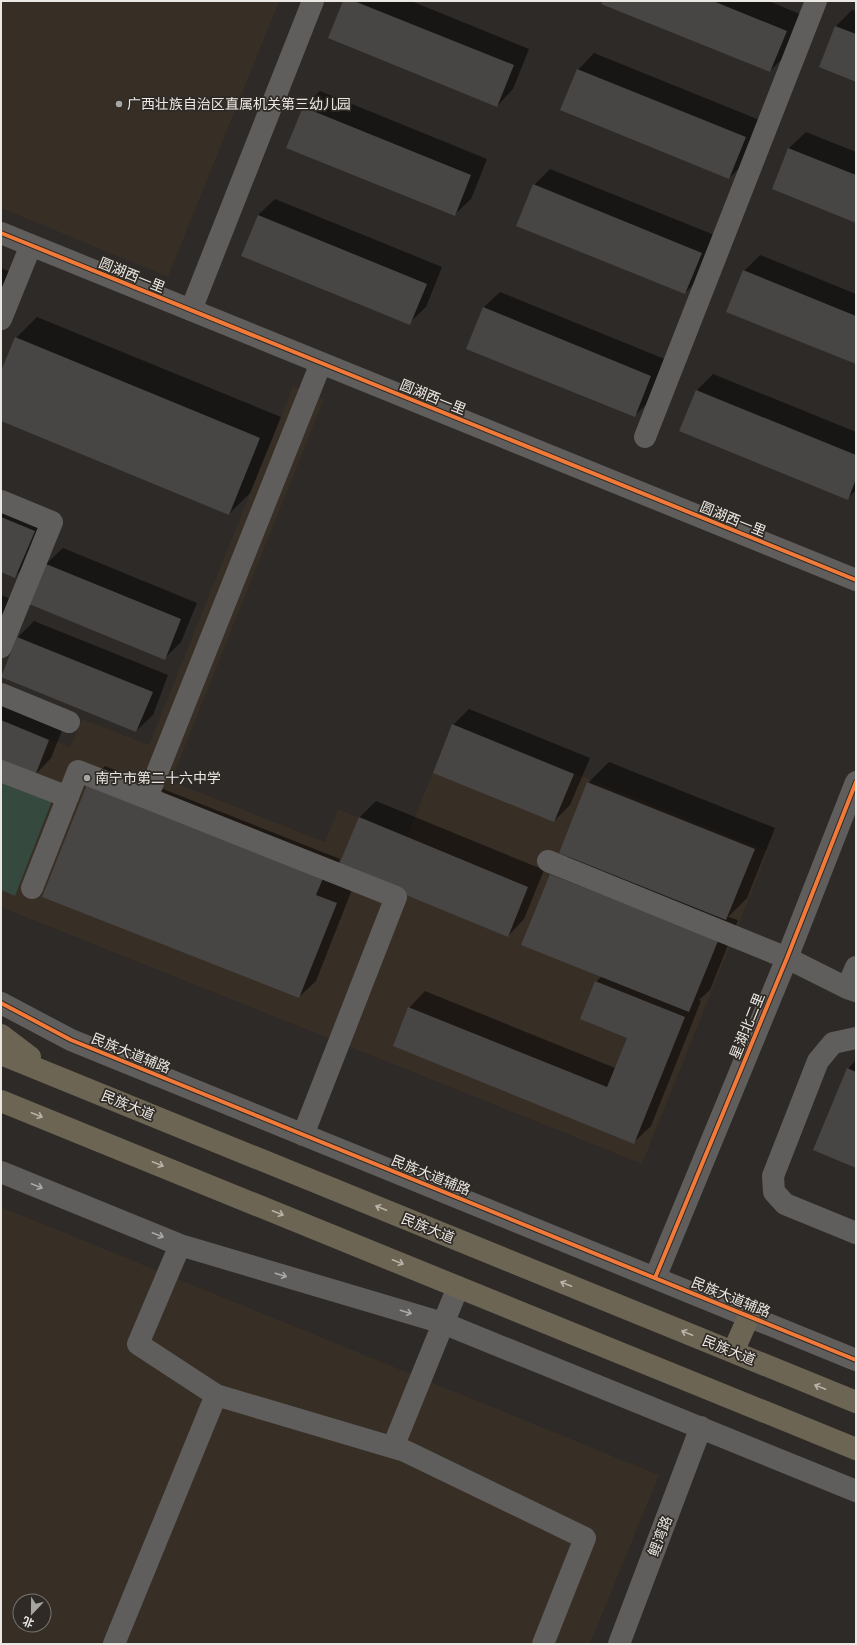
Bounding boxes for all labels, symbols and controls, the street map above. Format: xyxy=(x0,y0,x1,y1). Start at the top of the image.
place label: 广西壮族自治区直属机关第三幼儿园 xyxy=(127,96,351,112)
marker: 广西壮族自治区直属机关第三幼儿园 xyxy=(114,99,124,109)
street label: 圆湖西一里 xyxy=(97,255,167,296)
street label: 圆湖西一里 xyxy=(398,377,468,418)
street label: 圆湖西一里 xyxy=(698,499,768,540)
place label: 南宁市第二十六中学 xyxy=(95,770,221,786)
marker: 南宁市第二十六中学 xyxy=(82,773,92,783)
street label: 星湖北二里 xyxy=(726,991,768,1061)
street label: 民族大道辅路 xyxy=(89,1031,173,1076)
street label: 民族大道 xyxy=(99,1088,157,1123)
one-way arrow xyxy=(31,1112,43,1120)
street label: 民族大道辅路 xyxy=(389,1153,473,1198)
one-way arrow xyxy=(151,1161,163,1169)
one-way arrow xyxy=(31,1183,43,1191)
one-way arrow xyxy=(375,1204,387,1212)
one-way arrow xyxy=(271,1210,283,1218)
street label: 民族大道 xyxy=(399,1211,457,1246)
one-way arrow xyxy=(151,1232,163,1240)
one-way arrow xyxy=(392,1259,404,1267)
one-way arrow xyxy=(275,1272,288,1279)
street label: 民族大道辅路 xyxy=(689,1275,773,1320)
one-way arrow xyxy=(561,1280,573,1287)
one-way arrow xyxy=(399,1309,412,1316)
one-way arrow xyxy=(681,1329,693,1336)
street label: 民族大道 xyxy=(700,1333,758,1368)
one-way arrow xyxy=(814,1383,826,1391)
street label: 鲤湾路 xyxy=(646,1514,675,1558)
north arrow xyxy=(12,1593,52,1633)
text: 北 xyxy=(21,1615,36,1629)

